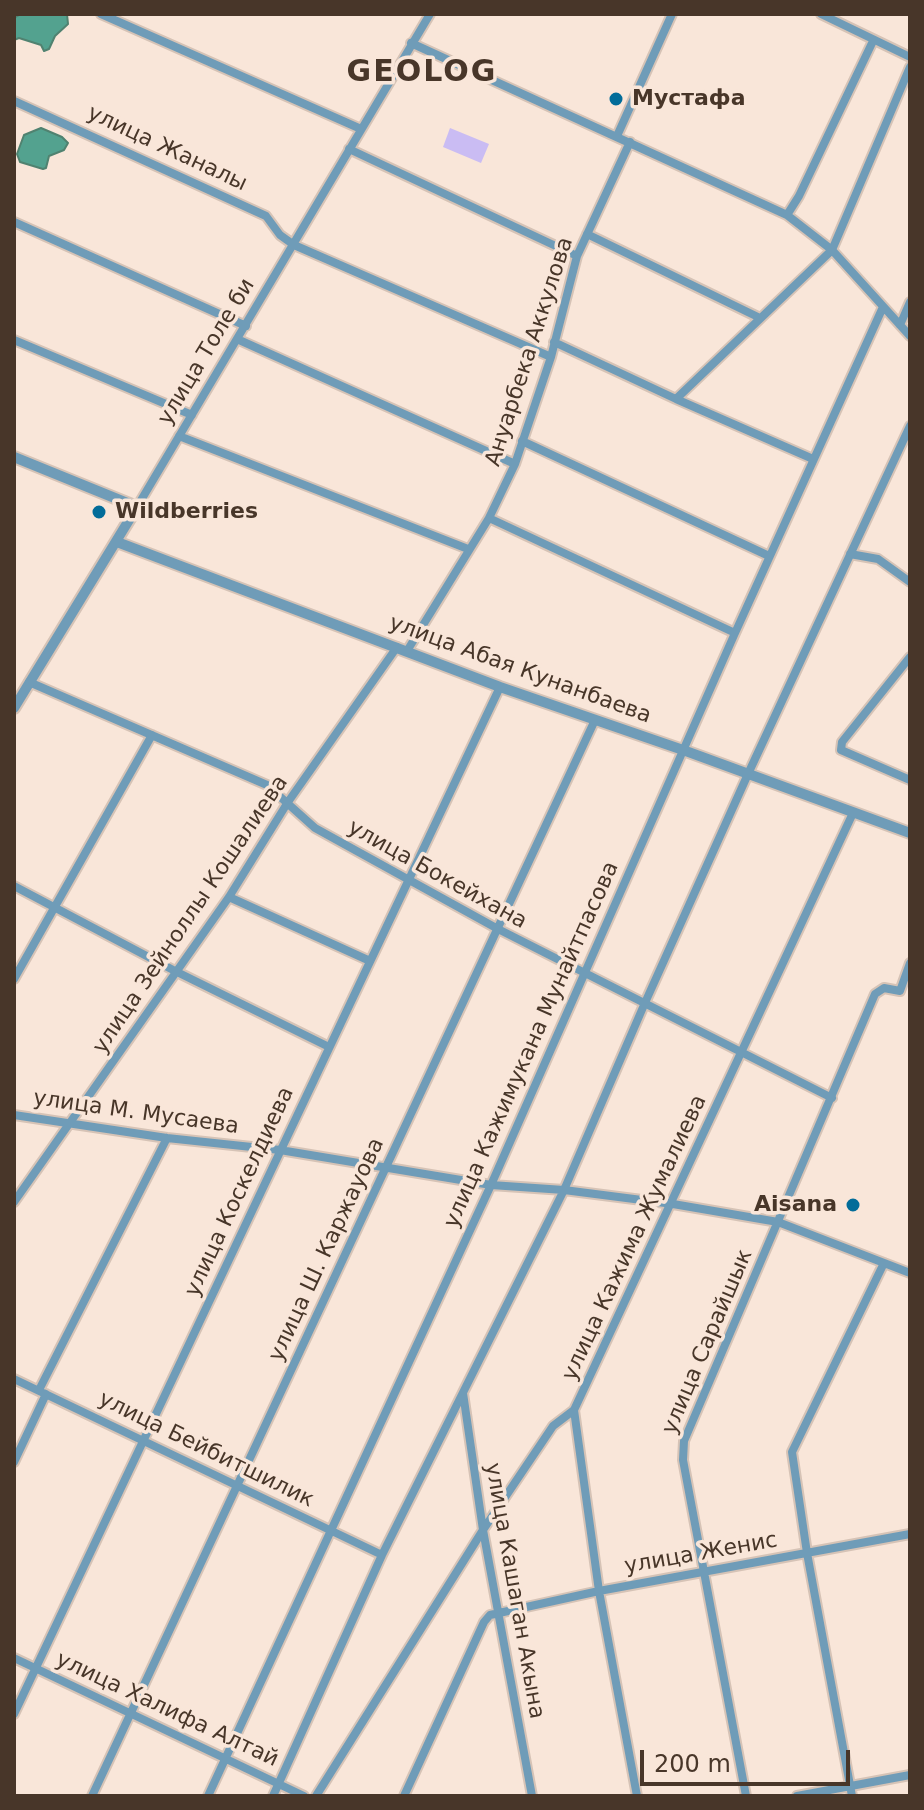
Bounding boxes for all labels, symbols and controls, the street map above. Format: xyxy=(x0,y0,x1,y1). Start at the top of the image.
district label: GEOLOG xyxy=(347,55,497,91)
place label: Мустафа xyxy=(632,86,746,112)
marker: Мустафа xyxy=(607,90,625,108)
street label: улица Жаналы xyxy=(83,100,251,198)
street label: Ануарбека Аккулова xyxy=(480,234,580,470)
street label: улица Толе би xyxy=(153,274,261,430)
place label: Wildberries xyxy=(115,499,258,525)
marker: Wildberries xyxy=(90,503,108,521)
street label: улица Абая Кунанбаева xyxy=(385,610,655,730)
street label: улица Зейноллы Кошалиева xyxy=(88,771,294,1059)
street label: улица Бокейхана xyxy=(343,815,531,935)
street label: улица Кажимукана Мунайтпасова xyxy=(439,858,625,1232)
street label: улица Коскелдиева xyxy=(180,1083,300,1301)
street label: улица М. Мусаева xyxy=(31,1085,241,1141)
street label: улица Кажима Жумалиева xyxy=(557,1091,713,1385)
street label: улица Ш. Каржауова xyxy=(264,1134,390,1366)
place label: Aisana xyxy=(754,1192,837,1218)
marker: Aisana xyxy=(844,1196,862,1214)
street label: улица Сарайшык xyxy=(657,1246,759,1438)
street label: улица Бейбитшилик xyxy=(94,1386,318,1514)
street label: улица Кашаган Акына xyxy=(478,1461,550,1721)
street label: улица Женис xyxy=(622,1528,780,1580)
street label: улица Халифа Алтай xyxy=(51,1647,283,1773)
scale bar xyxy=(644,1734,854,1784)
text: 200 m xyxy=(654,1750,731,1778)

